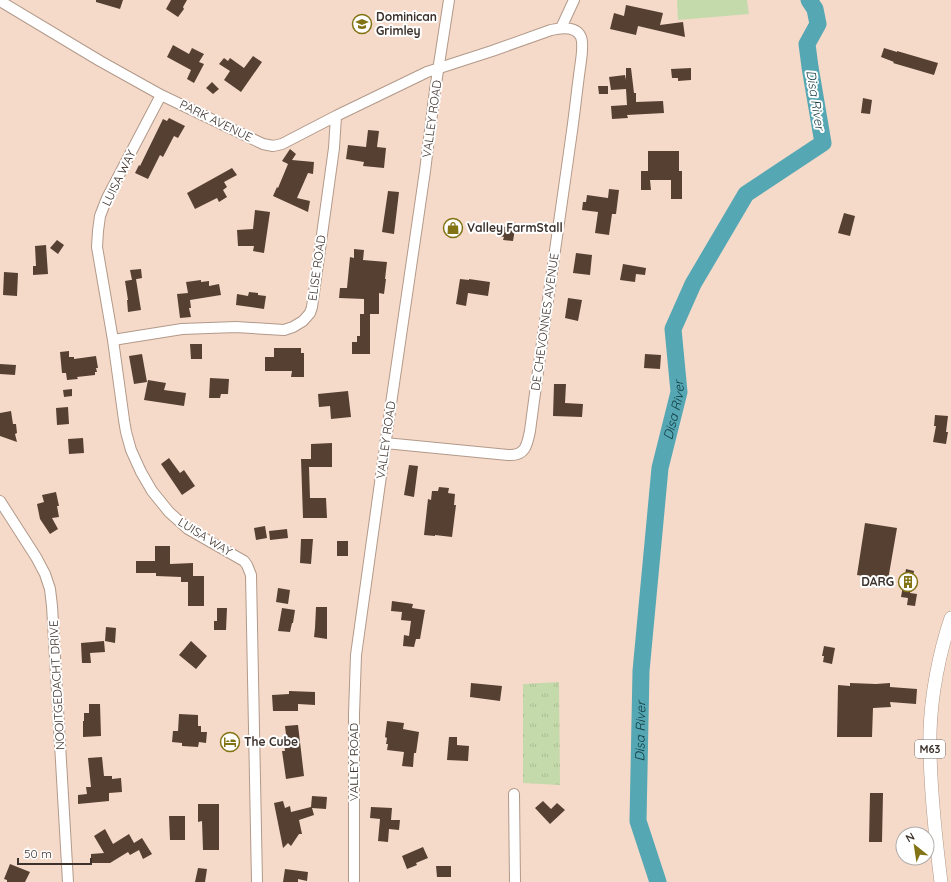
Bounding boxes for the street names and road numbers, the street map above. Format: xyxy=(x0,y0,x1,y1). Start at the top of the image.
street label: VALLEY ROAD xyxy=(419,79,444,159)
street label: PARK AVENUE xyxy=(177,96,255,145)
street label: LUISA WAY xyxy=(98,147,139,208)
street label: ELISE ROAD xyxy=(304,234,329,302)
street label: DE CHEVONNES AVENUE xyxy=(527,252,562,392)
street label: VALLEY ROAD xyxy=(373,400,398,480)
street label: LUISA WAY xyxy=(176,514,235,559)
street label: NOOITGEDACHT DRIVE xyxy=(46,620,67,750)
street label: VALLEY ROAD xyxy=(346,722,361,801)
road number: M63 xyxy=(915,740,945,758)

